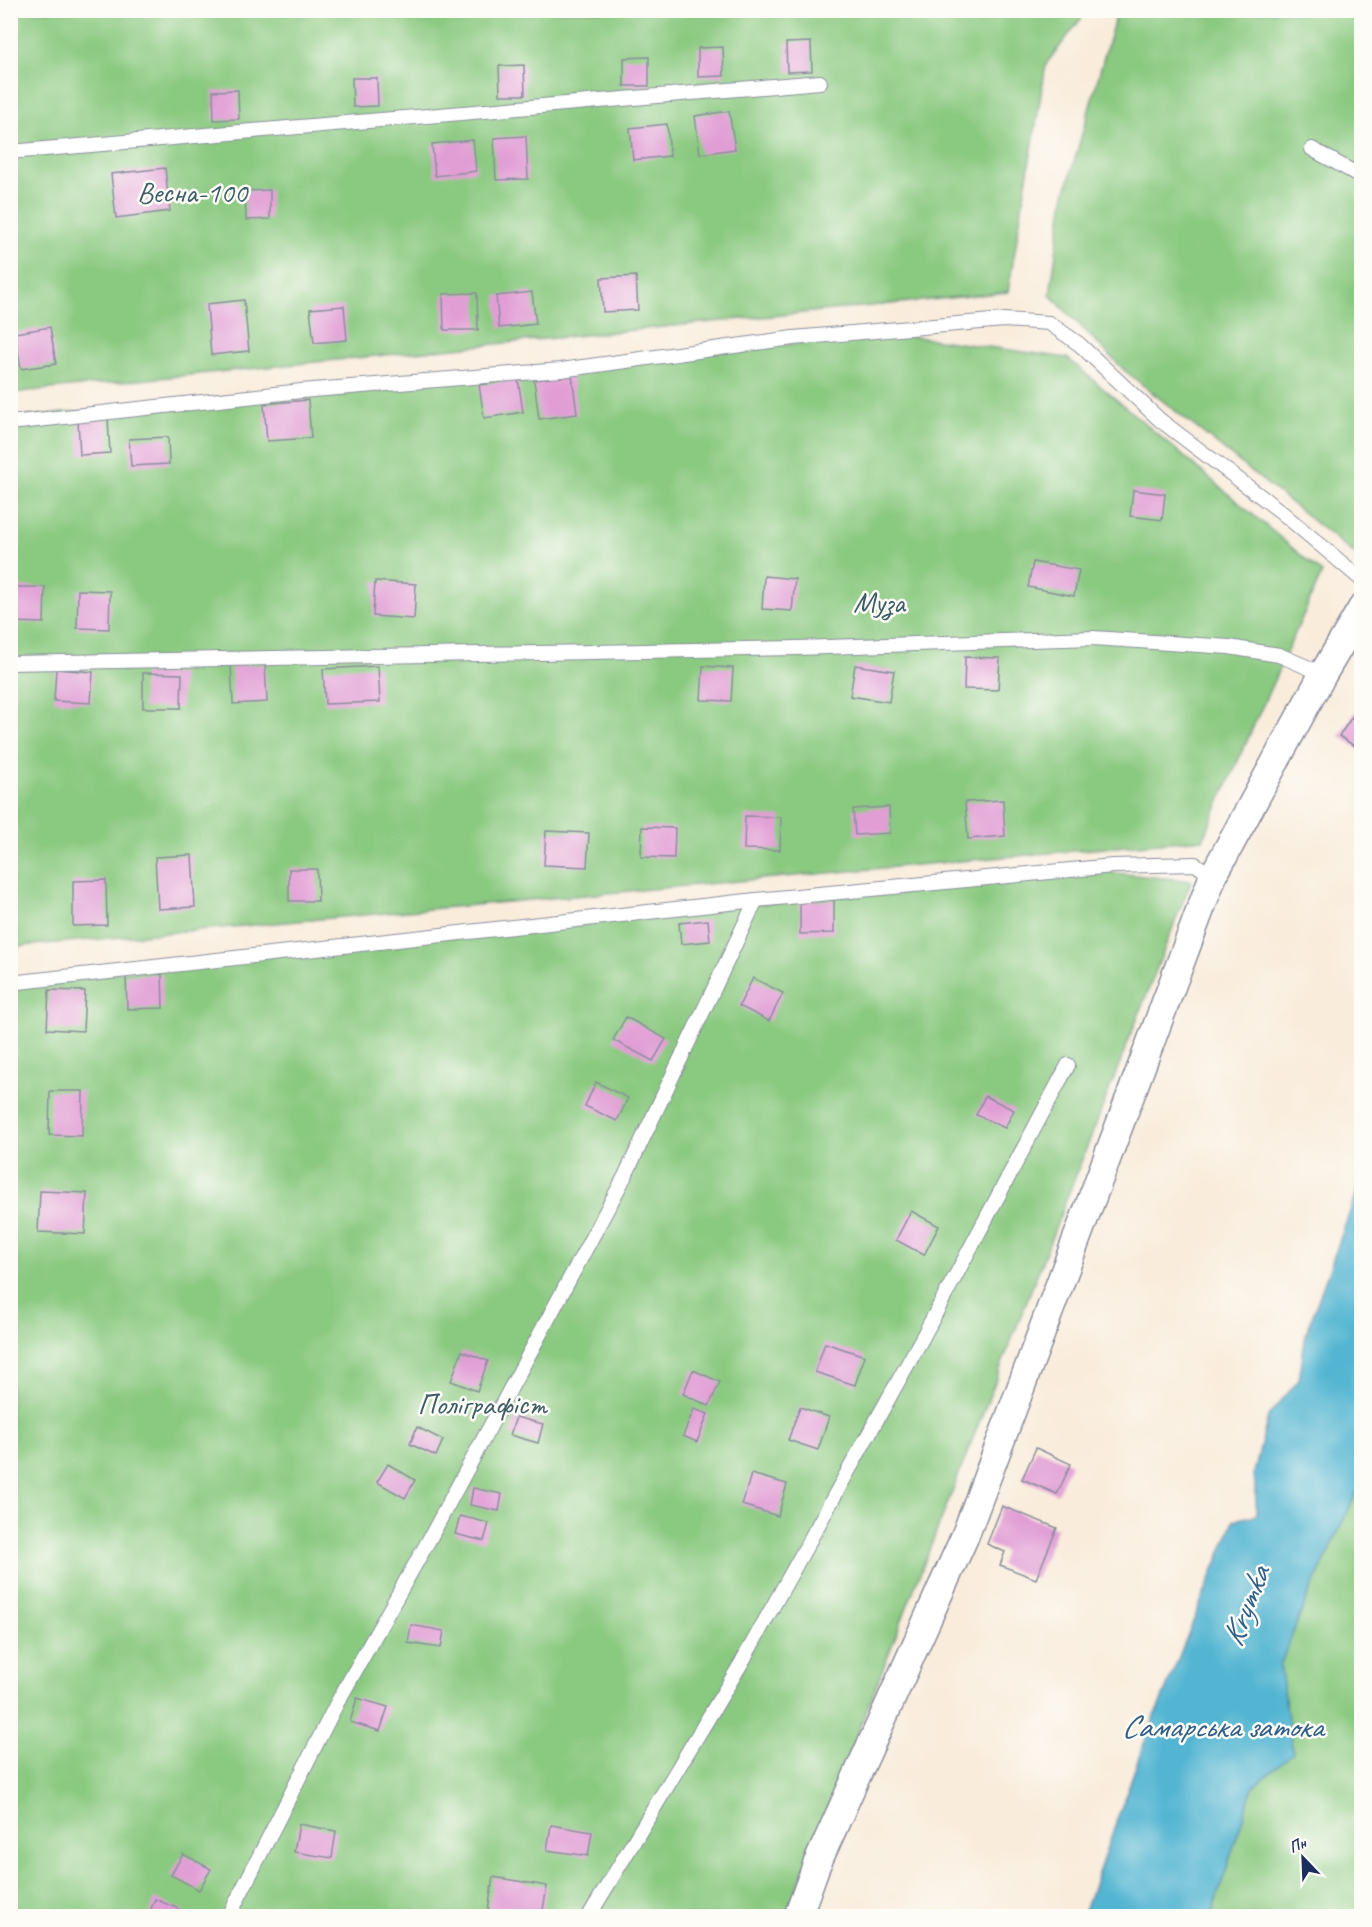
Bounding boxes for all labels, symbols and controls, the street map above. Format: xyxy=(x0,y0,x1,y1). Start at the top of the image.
park label: Весна-100 xyxy=(137,173,250,211)
park label: Муза xyxy=(853,583,907,621)
park label: Поліграфіст xyxy=(417,1385,548,1423)
water label: Krymka xyxy=(1212,1558,1280,1652)
water label: Самарська затока xyxy=(1121,1706,1327,1747)
north arrow xyxy=(1273,1828,1333,1888)
text: Пн xyxy=(1286,1832,1310,1858)

